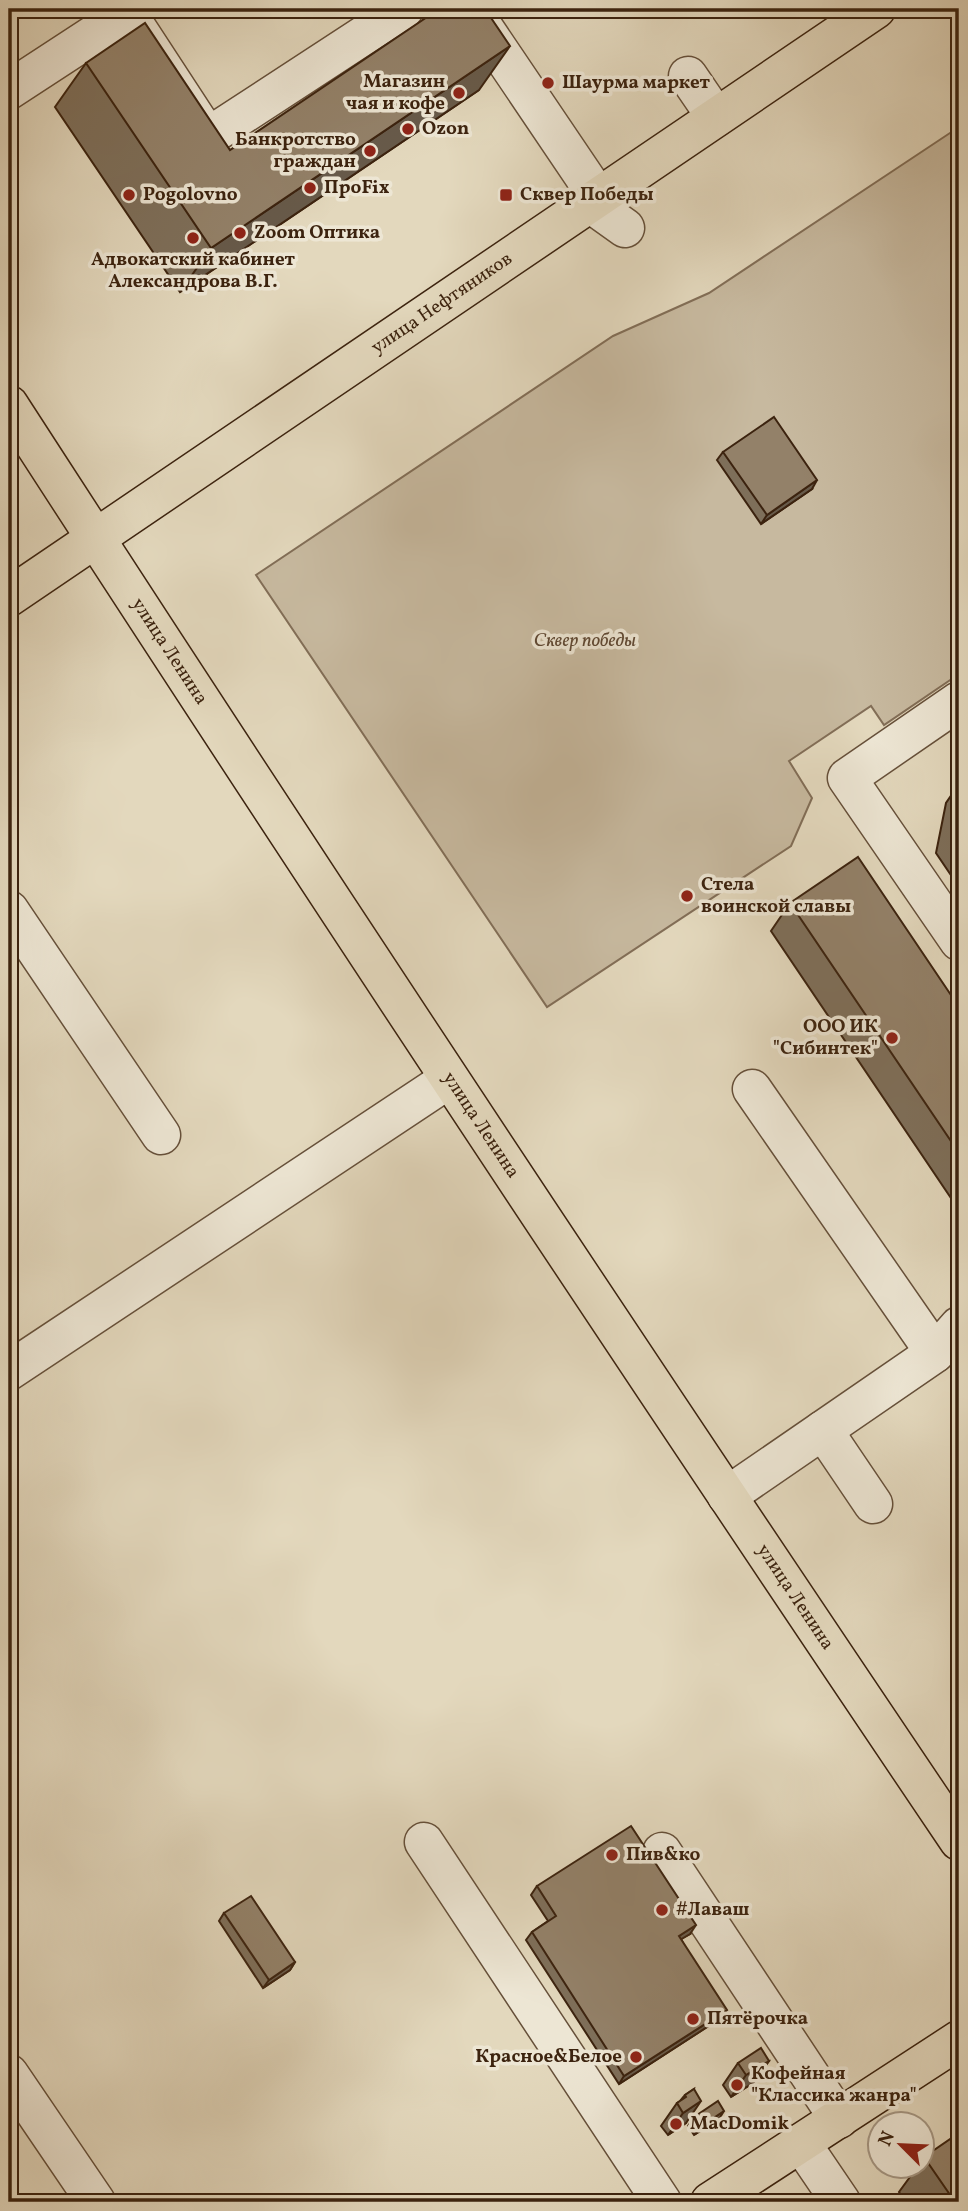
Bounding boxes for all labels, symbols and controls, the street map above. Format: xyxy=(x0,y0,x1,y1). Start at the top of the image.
place label: Магазин чая и кофе xyxy=(346,69,445,117)
place label: Шаурма маркет xyxy=(562,70,710,96)
marker: Шаурма маркет xyxy=(540,75,556,91)
marker: Магазин чая и кофе xyxy=(451,85,467,101)
place label: Ozon xyxy=(422,116,469,142)
marker: Ozon xyxy=(400,121,416,137)
place label: Банкротство граждан xyxy=(235,127,356,175)
marker: Банкротство граждан xyxy=(362,143,378,159)
place label: ПроFix xyxy=(324,175,390,201)
marker: ПроFix xyxy=(302,180,318,196)
place label: Pogolovno xyxy=(143,182,238,208)
place label: Сквер Победы xyxy=(520,182,654,208)
marker: Pogolovno xyxy=(121,187,137,203)
marker: Сквер Победы xyxy=(498,187,514,203)
place label: Zoom Оптика xyxy=(254,220,380,246)
marker: Zoom Оптика xyxy=(232,225,248,241)
marker: Адвокатский кабинет Александрова В.Г. xyxy=(185,230,201,246)
street label: улица Нефтяников xyxy=(366,246,518,361)
place label: Адвокатский кабинет Александрова В.Г. xyxy=(91,247,295,295)
street label: улица Ленина xyxy=(125,593,214,710)
park label: Сквер победы xyxy=(534,628,636,654)
place label: Стела воинской славы xyxy=(701,872,851,920)
marker: Стела воинской славы xyxy=(679,888,695,904)
place label: ООО ИК "Сибинтек" xyxy=(773,1014,878,1062)
marker: ООО ИК "Сибинтек" xyxy=(884,1030,900,1046)
street label: улица Ленина xyxy=(436,1067,525,1184)
street label: улица Ленина xyxy=(750,1539,840,1655)
place label: Пив&ко xyxy=(626,1842,701,1868)
marker: Пив&ко xyxy=(604,1847,620,1863)
place label: #Лаваш xyxy=(676,1897,750,1923)
marker: #Лаваш xyxy=(654,1902,670,1918)
place label: Пятёрочка xyxy=(707,2006,808,2032)
marker: Пятёрочка xyxy=(685,2011,701,2027)
place label: Красное&Белое xyxy=(475,2044,622,2070)
marker: Красное&Белое xyxy=(628,2049,644,2065)
place label: Кофейная "Классика жанра" xyxy=(751,2061,917,2109)
marker: Кофейная "Классика жанра" xyxy=(729,2077,745,2093)
north arrow xyxy=(866,2110,936,2180)
place label: MacDomik xyxy=(690,2111,789,2137)
marker: MacDomik xyxy=(668,2116,684,2132)
text: N xyxy=(873,2127,902,2150)

